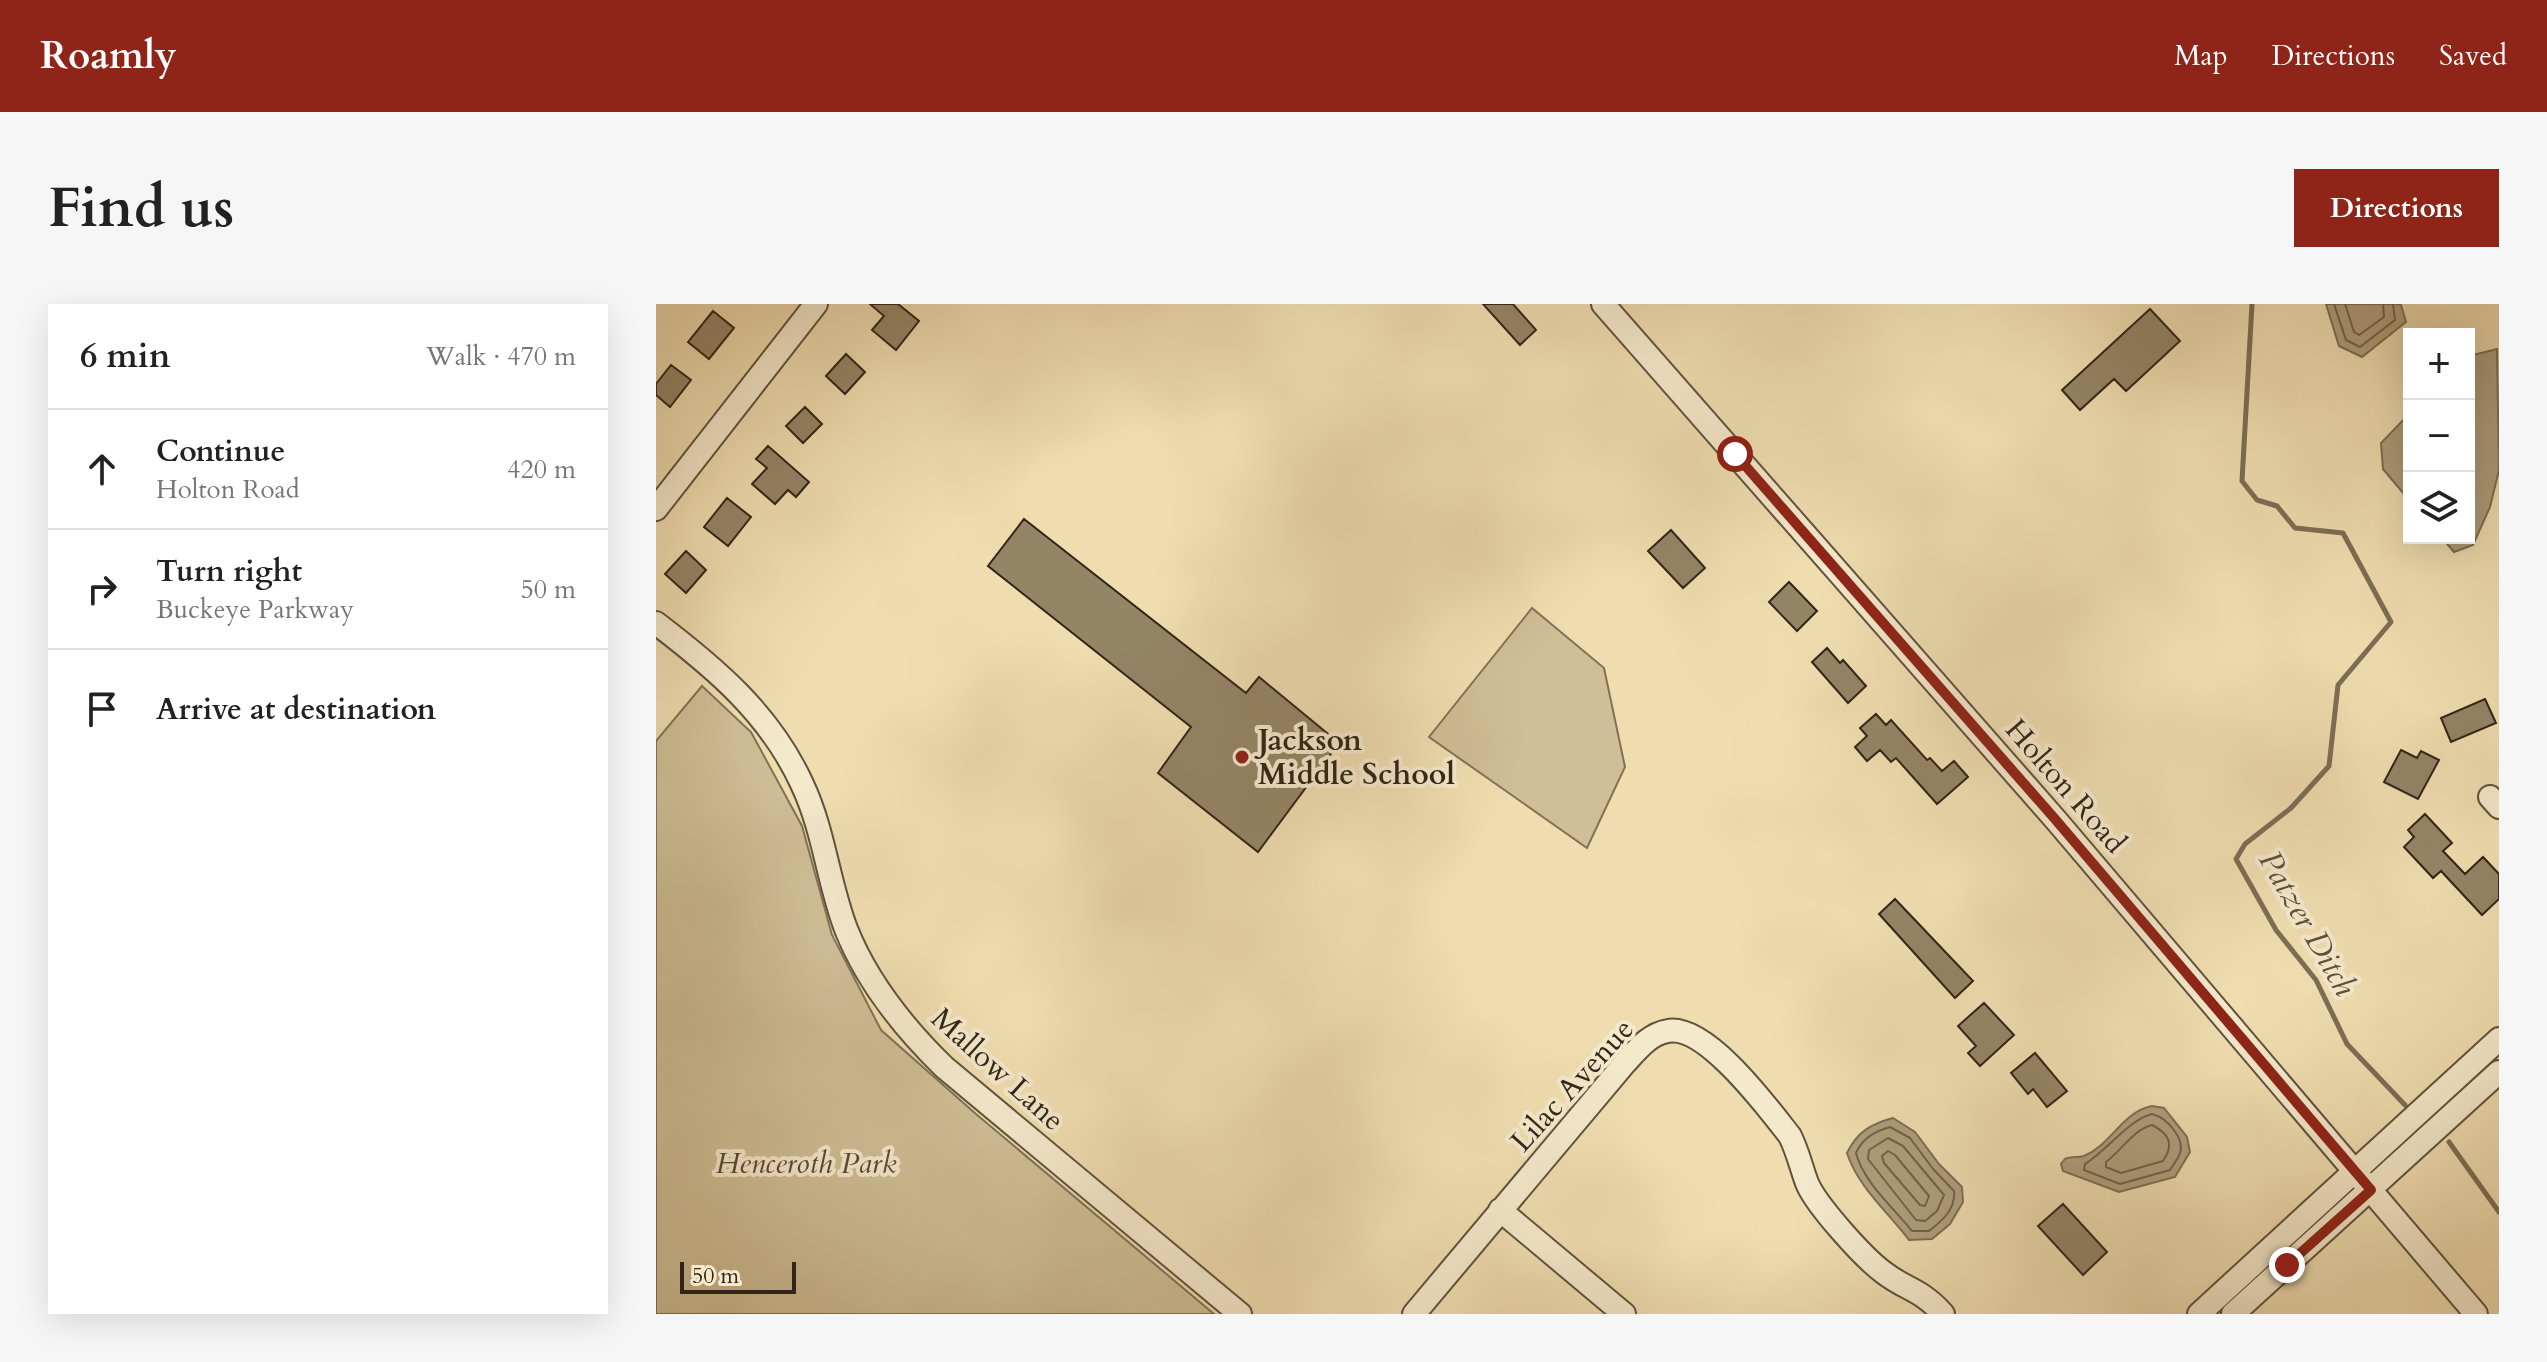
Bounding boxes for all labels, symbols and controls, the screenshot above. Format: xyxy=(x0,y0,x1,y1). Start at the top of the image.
text: Roamly xyxy=(40,30,177,82)
text: Map xyxy=(2174,37,2228,75)
text: Directions xyxy=(2272,37,2395,75)
text: Saved xyxy=(2439,37,2507,75)
button: Directions xyxy=(2294,169,2499,247)
text: Find us xyxy=(48,171,234,246)
map controls xyxy=(2403,328,2475,544)
button: + xyxy=(2403,328,2475,400)
text: 6 min xyxy=(80,333,171,379)
text: Walk · 470 m xyxy=(426,339,576,374)
button: − xyxy=(2403,400,2475,472)
text: Continue xyxy=(156,431,285,472)
route start xyxy=(1717,436,1753,472)
icon: ahead xyxy=(80,447,124,491)
text: 420 m xyxy=(507,452,576,487)
text: Holton Road xyxy=(156,472,300,507)
button: layers xyxy=(2403,472,2475,544)
text: Turn right xyxy=(156,551,302,592)
icon: right xyxy=(80,567,124,611)
text: 50 m xyxy=(520,572,576,607)
text: Buckeye Parkway xyxy=(156,592,354,627)
icon: arrive xyxy=(80,687,124,731)
text: Arrive at destination xyxy=(156,689,436,730)
street label: Holton Road xyxy=(1996,710,2135,862)
place label: Jackson Middle School xyxy=(1254,720,1455,795)
marker: Jackson Middle School xyxy=(1233,748,1251,766)
water label: Patzer Ditch xyxy=(2248,843,2366,1004)
street label: Mallow Lane xyxy=(922,998,1073,1140)
street label: Lilac Avenue xyxy=(1502,1010,1643,1161)
park label: Henceroth Park xyxy=(715,1143,897,1184)
route end xyxy=(2269,1247,2305,1283)
scale bar xyxy=(680,1258,796,1294)
text: 50 m xyxy=(692,1261,739,1291)

